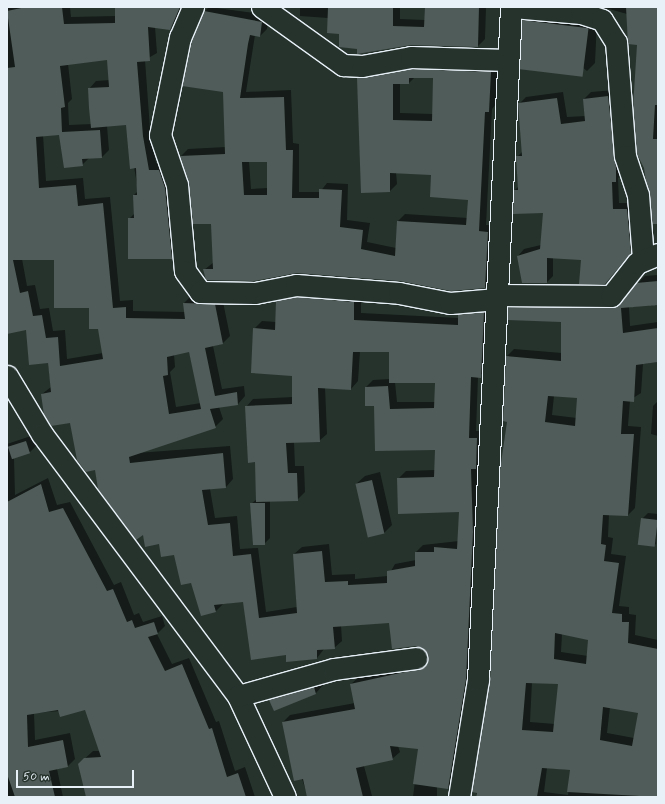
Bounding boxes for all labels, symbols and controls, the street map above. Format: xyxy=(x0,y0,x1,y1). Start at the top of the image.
scale bar xyxy=(18,762,136,788)
text: 50 m xyxy=(23,769,50,785)

